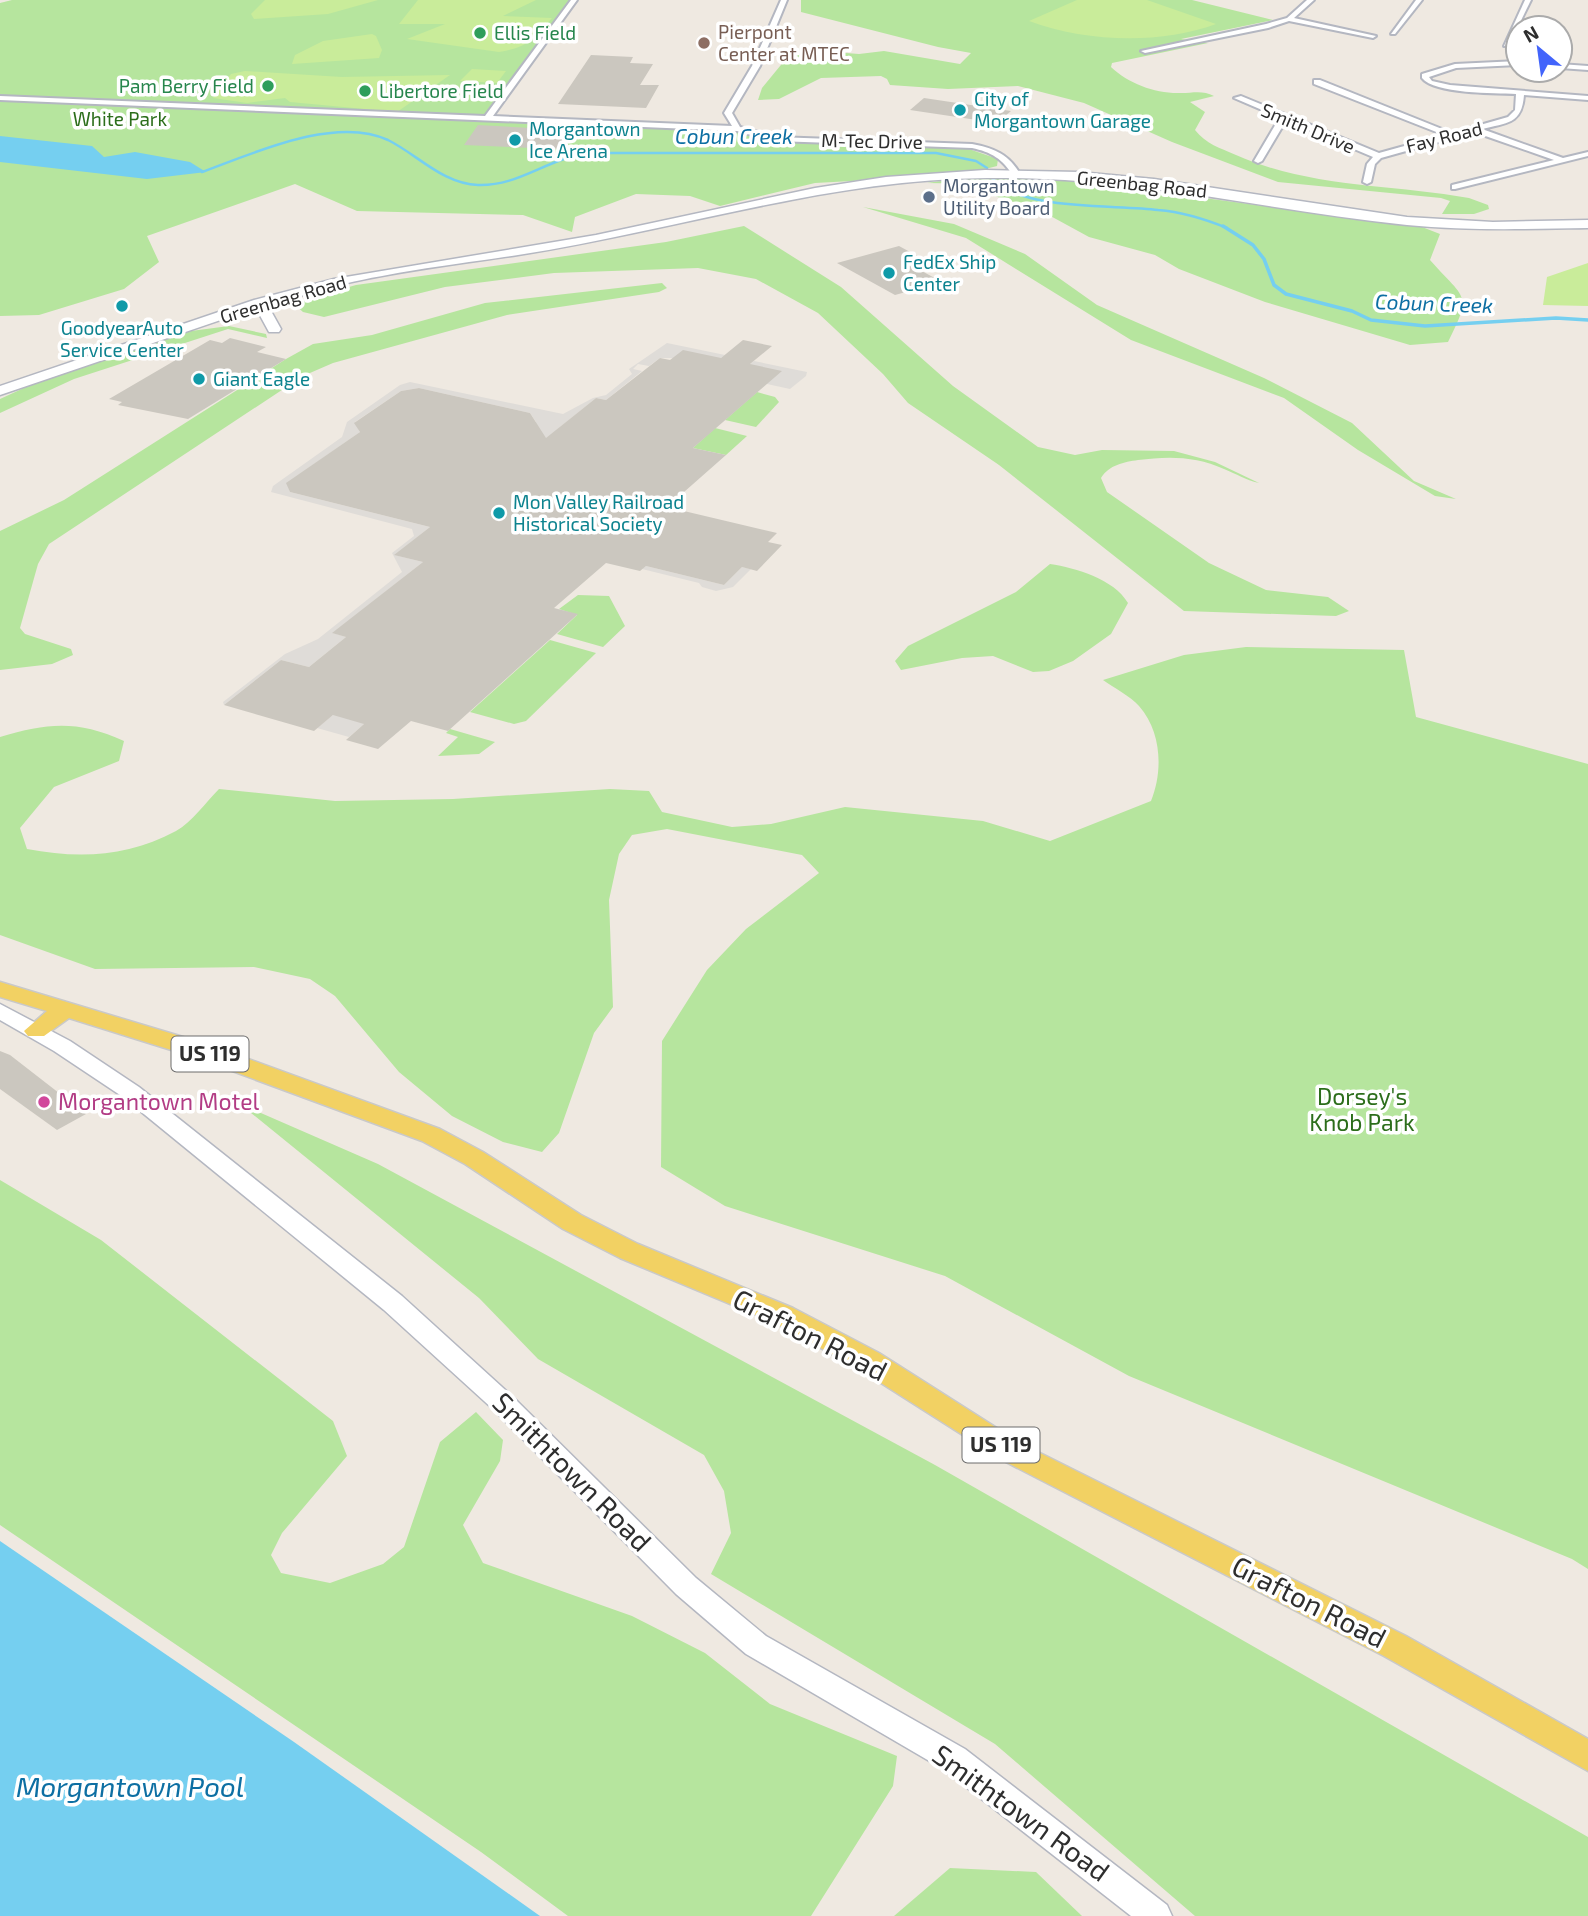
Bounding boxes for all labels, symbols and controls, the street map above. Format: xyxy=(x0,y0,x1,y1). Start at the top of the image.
north arrow xyxy=(1504,14,1574,84)
place label: Pierpont Center at MTEC xyxy=(718,20,850,65)
text: N xyxy=(1519,20,1542,47)
place label: Ellis Field xyxy=(494,21,576,44)
marker: Ellis Field xyxy=(472,25,488,41)
marker: Pierpont Center at MTEC xyxy=(696,35,712,51)
place label: Pam Berry Field xyxy=(119,74,254,97)
marker: Pam Berry Field xyxy=(260,78,276,94)
place label: Libertore Field xyxy=(379,79,504,102)
marker: Libertore Field xyxy=(357,83,373,99)
place label: City of Morgantown Garage xyxy=(974,87,1151,132)
street label: Smith Drive xyxy=(1258,97,1359,158)
marker: City of Morgantown Garage xyxy=(952,102,968,118)
park label: White Park xyxy=(73,107,167,130)
street label: Fay Road xyxy=(1403,116,1484,157)
place label: Morgantown Ice Arena xyxy=(529,117,641,162)
water label: Cobun Creek xyxy=(675,123,793,148)
street label: M-Tec Drive xyxy=(821,128,923,153)
marker: Morgantown Ice Arena xyxy=(507,132,523,148)
street label: Greenbag Road xyxy=(1076,165,1208,202)
place label: Morgantown Utility Board xyxy=(943,174,1055,219)
marker: Morgantown Utility Board xyxy=(921,189,937,205)
place label: FedEx Ship Center xyxy=(903,250,996,295)
marker: FedEx Ship Center xyxy=(881,265,897,281)
street label: Greenbag Road xyxy=(217,269,349,328)
water label: Cobun Creek xyxy=(1375,288,1493,317)
marker: GoodyearAuto Service Center xyxy=(114,298,130,314)
place label: GoodyearAuto Service Center xyxy=(60,316,184,361)
place label: Giant Eagle xyxy=(213,367,310,390)
marker: Giant Eagle xyxy=(191,371,207,387)
place label: Mon Valley Railroad Historical Society xyxy=(513,490,684,535)
marker: Mon Valley Railroad Historical Society xyxy=(491,505,507,521)
road number: US 119 xyxy=(172,1036,248,1072)
park label: Dorsey's Knob Park xyxy=(1309,1082,1415,1136)
place label: Morgantown Motel xyxy=(58,1087,260,1115)
marker: Morgantown Motel xyxy=(36,1094,52,1110)
street label: Grafton Road xyxy=(728,1281,893,1387)
street label: Smithtown Road xyxy=(486,1385,659,1558)
road number: US 119 xyxy=(962,1428,1040,1462)
street label: Grafton Road xyxy=(1227,1548,1392,1654)
street label: Smithtown Road xyxy=(926,1737,1117,1888)
water label: Morgantown Pool xyxy=(16,1769,244,1803)

